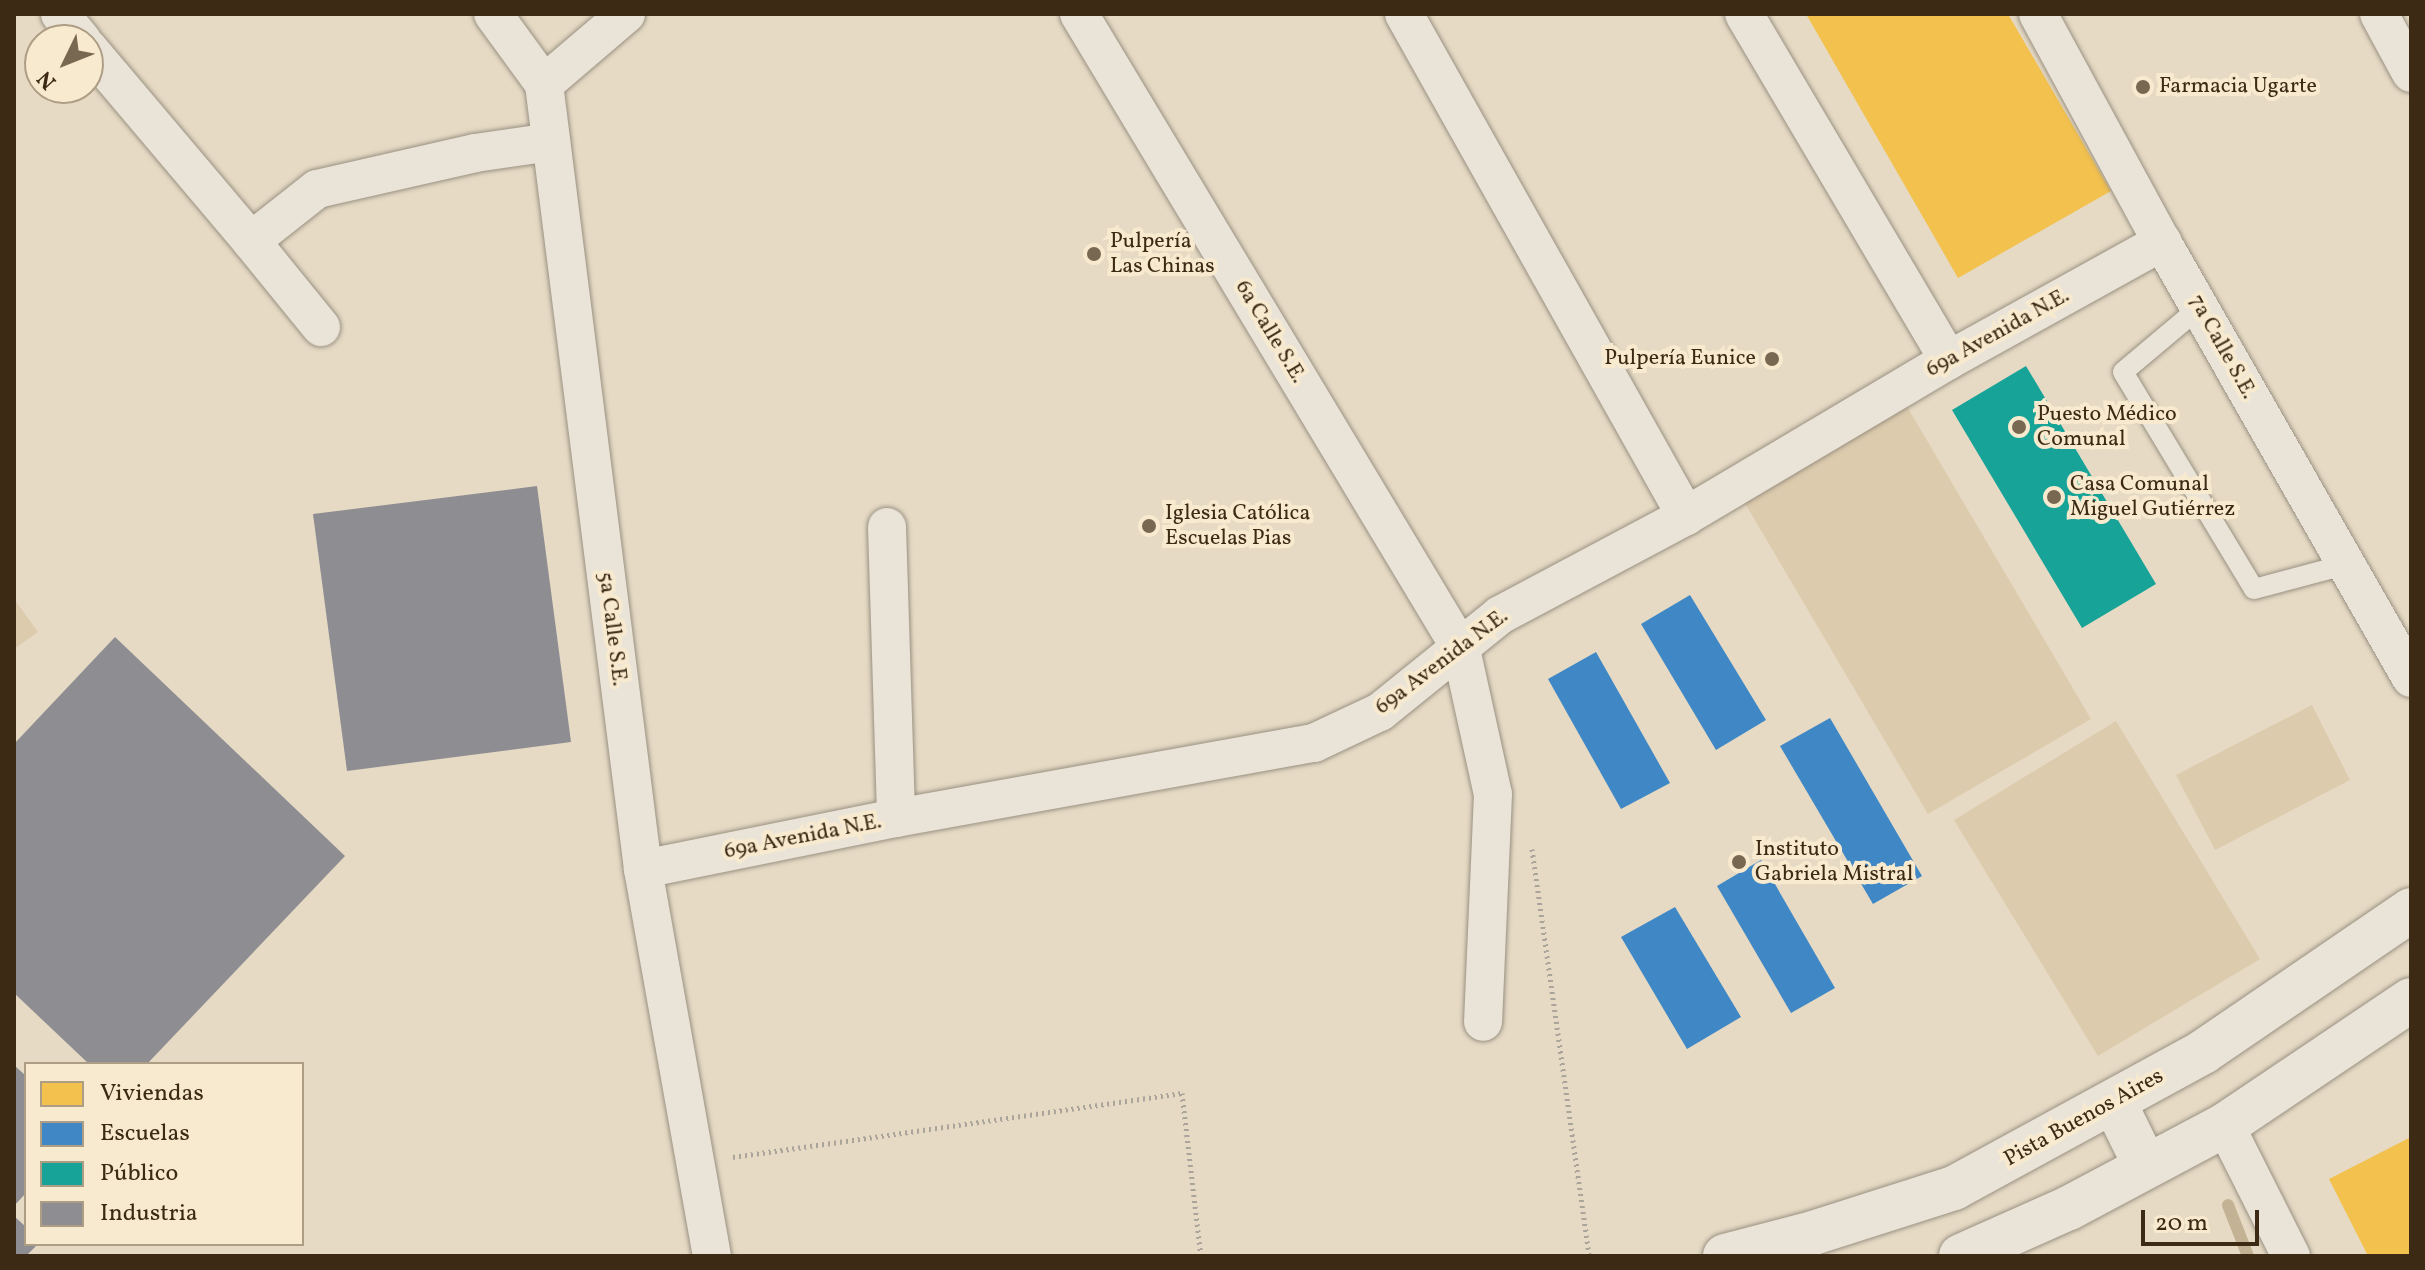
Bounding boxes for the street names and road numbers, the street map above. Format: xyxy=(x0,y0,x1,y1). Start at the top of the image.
street label: 6a Calle S.E. xyxy=(1229,276,1311,388)
street label: 69a Avenida N.E. xyxy=(1922,283,2074,383)
street label: 7a Calle S.E. xyxy=(2183,290,2261,404)
street label: 5a Calle S.E. xyxy=(592,570,632,688)
street label: 69a Avenida N.E. xyxy=(1370,603,1514,721)
street label: 69a Avenida N.E. xyxy=(722,809,884,865)
street label: Pista Buenos Aires xyxy=(2000,1063,2168,1173)

